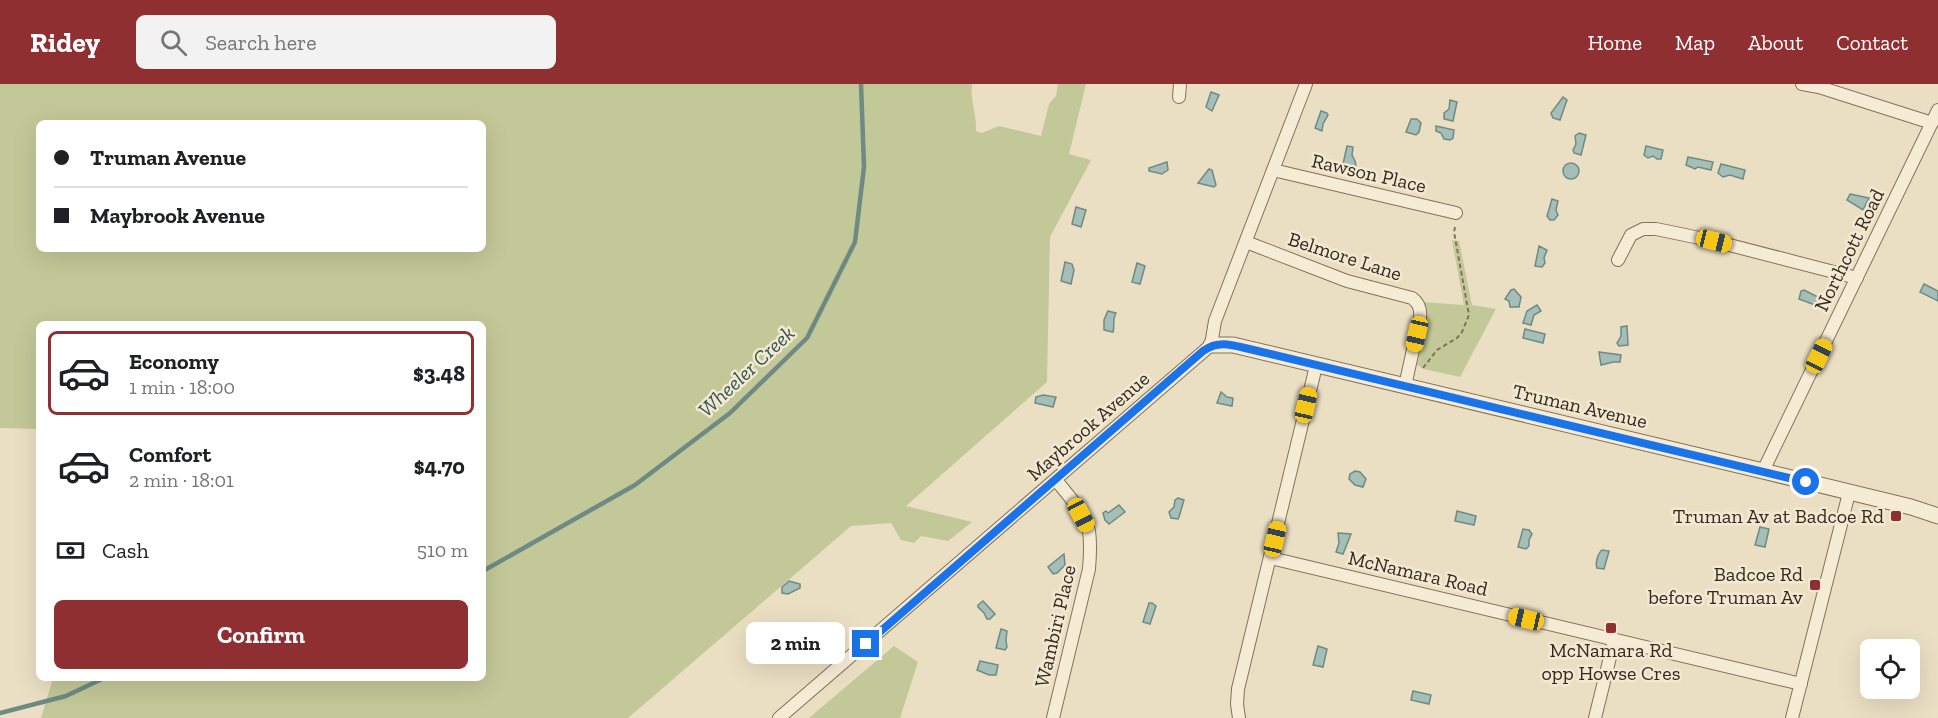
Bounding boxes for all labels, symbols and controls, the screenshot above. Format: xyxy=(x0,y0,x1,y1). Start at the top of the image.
search box xyxy=(136,15,556,69)
text: Ridey xyxy=(30,26,100,59)
icon: search xyxy=(157,26,190,59)
text: Search here xyxy=(205,29,317,56)
text: Home xyxy=(1588,30,1642,55)
text: Map xyxy=(1675,30,1715,55)
text: About xyxy=(1748,30,1803,55)
text: Contact xyxy=(1836,30,1908,55)
text: Truman Avenue xyxy=(90,144,246,171)
street label: Rawson Place xyxy=(1309,148,1429,198)
street label: Northcott Road xyxy=(1809,185,1889,315)
text: Maybrook Avenue xyxy=(90,202,265,229)
street label: Belmore Lane xyxy=(1285,226,1405,286)
car xyxy=(1694,228,1734,254)
car xyxy=(1404,314,1430,354)
water label: Wheeler Creek xyxy=(693,320,799,422)
car xyxy=(1803,336,1835,376)
icon: car xyxy=(57,346,111,400)
text: Economy xyxy=(129,348,219,375)
text: $3.48 xyxy=(413,360,465,387)
street label: Maybrook Avenue xyxy=(1022,366,1154,486)
text: 1 min · 18:00 xyxy=(129,375,235,399)
street label: Truman Avenue xyxy=(1510,379,1650,433)
car xyxy=(1293,385,1319,425)
icon: car xyxy=(57,439,111,493)
text: Comfort xyxy=(129,441,211,468)
text: $4.70 xyxy=(414,453,465,480)
text: 2 min · 18:01 xyxy=(129,468,234,492)
route start xyxy=(1792,468,1819,495)
car xyxy=(1065,495,1097,535)
place label: Truman Av at Badcoe Rd xyxy=(1673,504,1884,528)
marker: Truman Av at Badcoe Rd xyxy=(1889,509,1903,523)
car xyxy=(1262,519,1288,559)
icon: cash xyxy=(54,534,87,567)
text: Cash xyxy=(102,537,149,564)
text: 510 m xyxy=(417,538,468,562)
street label: McNamara Road xyxy=(1346,545,1490,601)
place label: Badcoe Rd before Truman Av xyxy=(1647,562,1803,609)
street label: Wambiri Place xyxy=(1029,563,1081,689)
marker: Badcoe Rd before Truman Av xyxy=(1808,578,1822,592)
button: Confirm xyxy=(54,600,468,669)
car xyxy=(1506,606,1546,632)
marker: McNamara Rd opp Howse Cres xyxy=(1604,621,1618,635)
callout: 2 min xyxy=(746,623,845,665)
route end xyxy=(852,630,879,657)
text: 2 min xyxy=(771,631,820,655)
place label: McNamara Rd opp Howse Cres xyxy=(1542,638,1680,685)
map controls xyxy=(1860,639,1920,699)
button: locate xyxy=(1860,639,1920,699)

